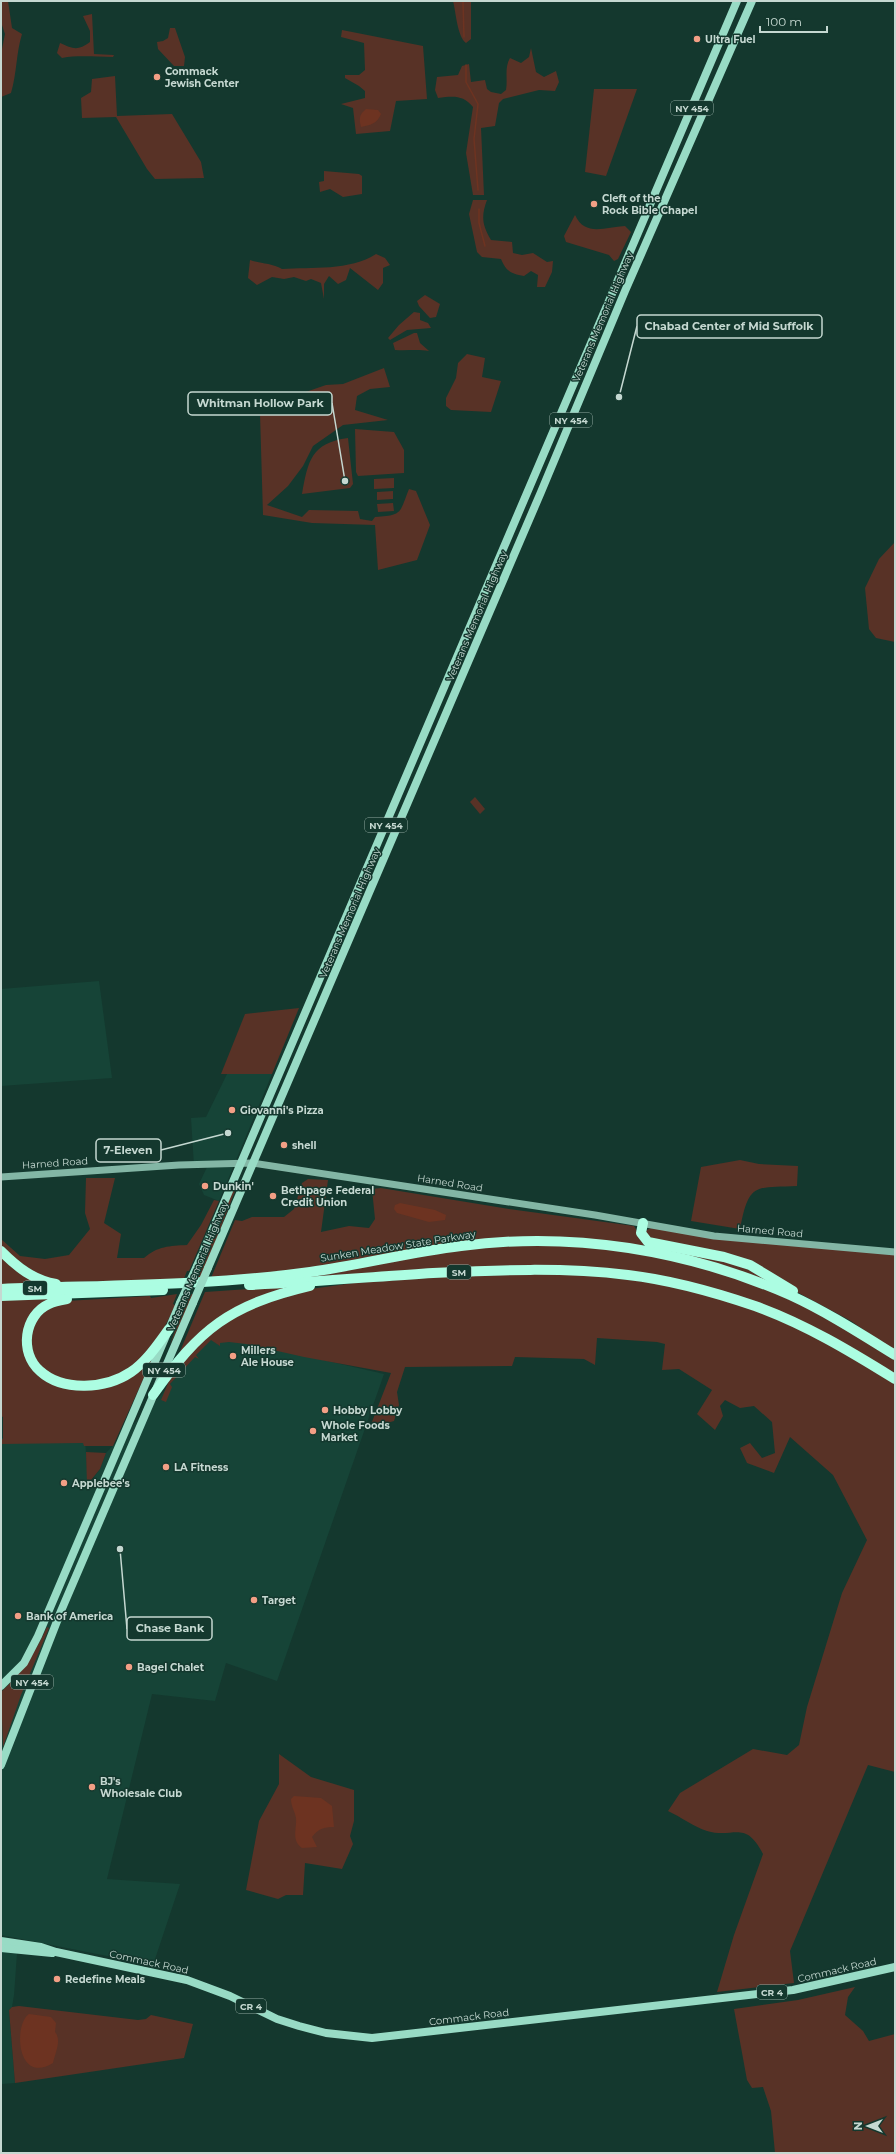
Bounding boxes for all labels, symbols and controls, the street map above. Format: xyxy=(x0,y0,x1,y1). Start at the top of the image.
scale bar xyxy=(760,8,827,34)
text: 100 m xyxy=(766,14,802,29)
place label: Ultra Fuel xyxy=(705,33,756,46)
marker: Ultra Fuel xyxy=(692,34,702,44)
place label: Commack Jewish Center xyxy=(164,65,240,90)
marker: Commack Jewish Center xyxy=(152,72,162,82)
road number: NY 454 xyxy=(671,101,713,115)
place label: Cleft of the Rock Bible Chapel xyxy=(602,192,697,217)
marker: Cleft of the Rock Bible Chapel xyxy=(589,199,599,209)
street label: Veterans Memorial Highway xyxy=(570,249,637,384)
callout: Chabad Center of Mid Suffolk xyxy=(637,315,822,338)
text: Chabad Center of Mid Suffolk xyxy=(644,319,814,333)
callout: Whitman Hollow Park xyxy=(188,392,332,415)
text: Whitman Hollow Park xyxy=(196,396,324,410)
road number: NY 454 xyxy=(550,413,592,427)
street label: Veterans Memorial Highway xyxy=(444,548,511,683)
road number: NY 454 xyxy=(365,818,407,832)
street label: Veterans Memorial Highway xyxy=(317,845,384,980)
place label: Giovanni's Pizza xyxy=(240,1104,324,1117)
marker: Giovanni's Pizza xyxy=(227,1105,237,1115)
callout: 7-Eleven xyxy=(96,1139,161,1162)
place label: shell xyxy=(292,1139,317,1152)
marker: shell xyxy=(279,1140,289,1150)
text: 7-Eleven xyxy=(104,1143,153,1157)
street label: Harned Road xyxy=(21,1154,89,1172)
street label: Harned Road xyxy=(416,1171,484,1195)
place label: Dunkin' xyxy=(213,1180,254,1193)
marker: Dunkin' xyxy=(200,1181,210,1191)
place label: Bethpage Federal Credit Union xyxy=(281,1184,374,1209)
marker: Bethpage Federal Credit Union xyxy=(268,1191,278,1201)
street label: Veterans Memorial Highway xyxy=(165,1198,232,1333)
street label: Harned Road xyxy=(736,1222,804,1240)
street label: Sunken Meadow State Parkway xyxy=(319,1227,477,1265)
road number: SM xyxy=(447,1265,471,1279)
road number: SM xyxy=(23,1281,47,1295)
place label: Millers Ale House xyxy=(240,1344,294,1369)
marker: Millers Ale House xyxy=(228,1351,238,1361)
road number: NY 454 xyxy=(143,1363,185,1377)
place label: Hobby Lobby xyxy=(333,1404,403,1417)
marker: Hobby Lobby xyxy=(320,1405,330,1415)
place label: Whole Foods Market xyxy=(321,1419,391,1444)
marker: Whole Foods Market xyxy=(308,1426,318,1436)
place label: LA Fitness xyxy=(174,1461,229,1474)
marker: LA Fitness xyxy=(161,1462,171,1472)
place label: Applebee's xyxy=(71,1477,130,1490)
marker: Applebee's xyxy=(59,1478,69,1488)
place label: Target xyxy=(262,1594,297,1607)
marker: Target xyxy=(249,1595,259,1605)
place label: Bank of America xyxy=(26,1610,113,1623)
marker: Bank of America xyxy=(13,1611,23,1621)
callout: Chase Bank xyxy=(127,1617,212,1640)
text: Chase Bank xyxy=(136,1621,205,1635)
place label: Bagel Chalet xyxy=(137,1661,205,1674)
marker: Bagel Chalet xyxy=(124,1662,134,1672)
road number: NY 454 xyxy=(11,1675,53,1689)
place label: BJ's Wholesale Club xyxy=(100,1775,182,1800)
marker: BJ's Wholesale Club xyxy=(87,1782,97,1792)
street label: Commack Road xyxy=(108,1947,190,1977)
street label: Commack Road xyxy=(796,1955,878,1985)
place label: Redefine Meals xyxy=(65,1973,146,1986)
marker: Redefine Meals xyxy=(52,1974,62,1984)
road number: CR 4 xyxy=(757,1985,787,1999)
road number: CR 4 xyxy=(236,1999,266,2013)
street label: Commack Road xyxy=(428,2006,510,2028)
north arrow xyxy=(848,2106,888,2146)
text: N xyxy=(851,2122,865,2130)

